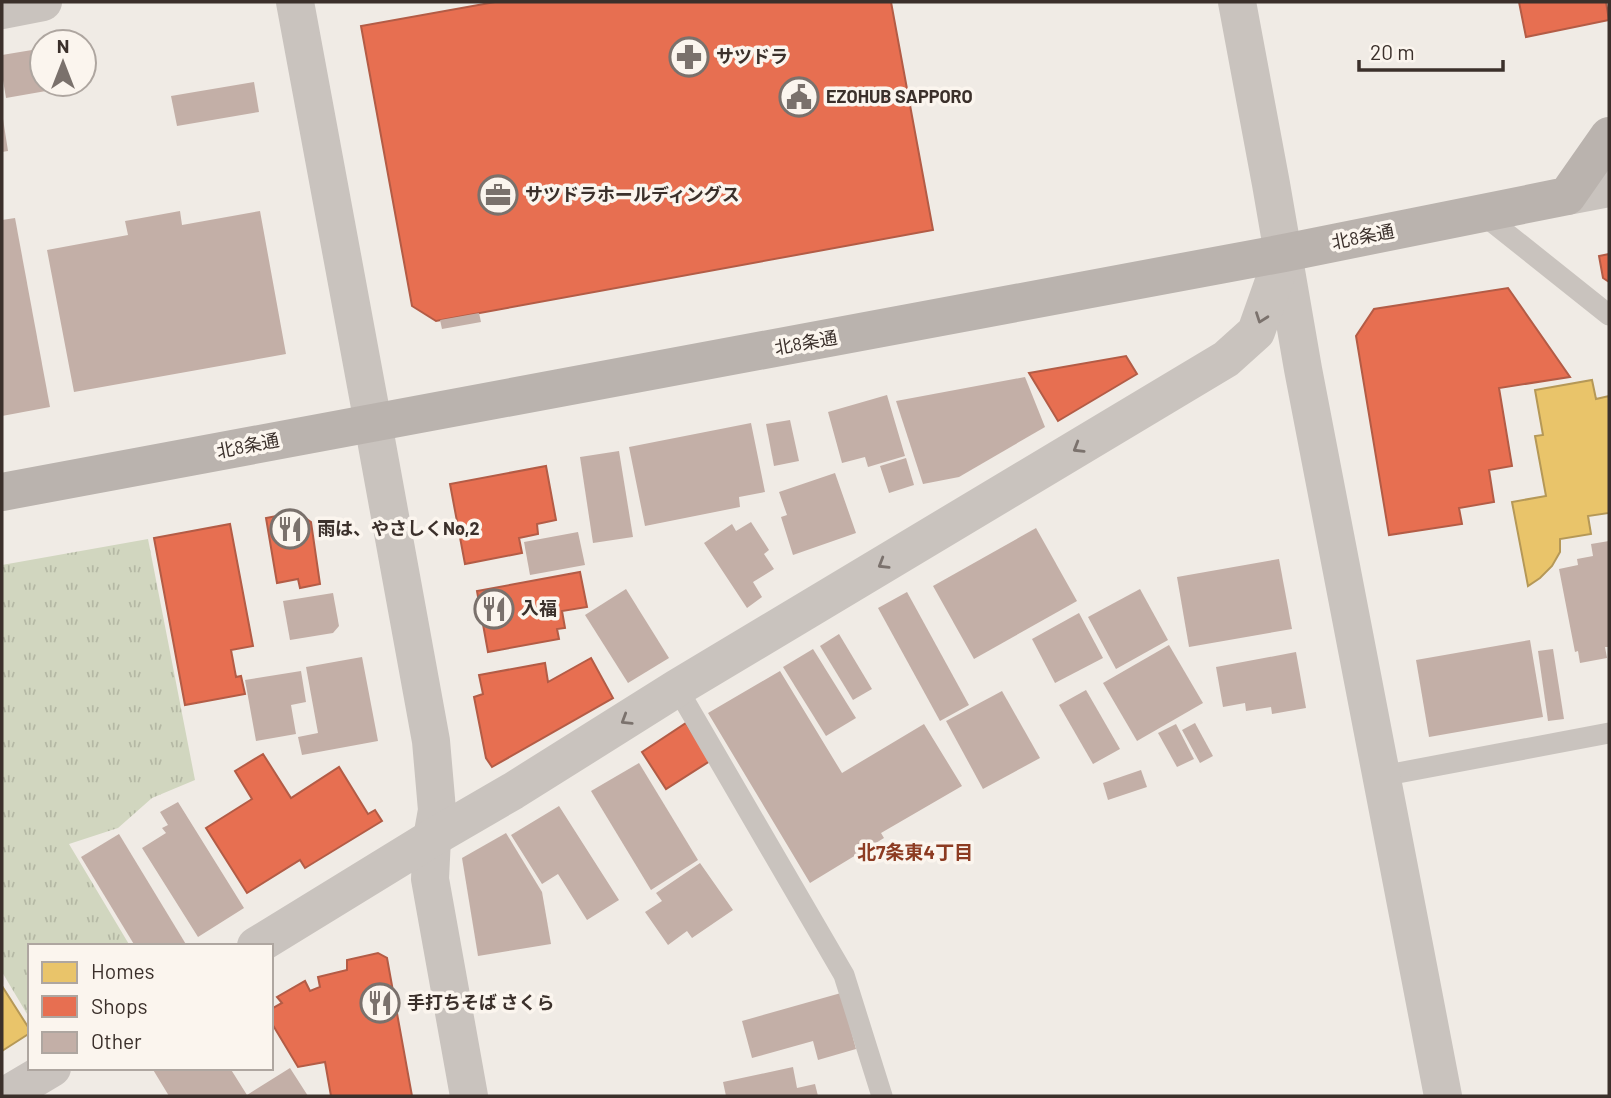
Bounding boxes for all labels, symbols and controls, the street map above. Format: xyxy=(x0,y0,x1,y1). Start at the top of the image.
north arrow xyxy=(28,28,98,98)
scale bar xyxy=(1359,28,1502,72)
text: N xyxy=(57,34,69,57)
pharmacy icon: サツドラ xyxy=(668,36,710,78)
text: 20 m xyxy=(1370,39,1415,64)
place label: サツドラ xyxy=(716,45,788,67)
public building icon: EZOHUB SAPPORO xyxy=(778,76,820,118)
place label: EZOHUB SAPPORO xyxy=(826,85,973,107)
office icon: サツドラホールディングス xyxy=(477,174,519,216)
place label: サツドラホールディングス xyxy=(525,183,740,205)
street label: 北8条通 xyxy=(1330,219,1396,253)
one-way arrow xyxy=(1255,311,1269,323)
street label: 北8条通 xyxy=(773,326,839,358)
street label: 北8条通 xyxy=(215,428,281,462)
one-way arrow xyxy=(1073,439,1086,452)
restaurant icon: 雨は、やさしくNo,2 xyxy=(269,508,311,550)
place label: 雨は、やさしくNo,2 xyxy=(317,517,480,539)
one-way arrow xyxy=(878,556,891,569)
restaurant icon: 入福 xyxy=(473,588,515,630)
place label: 入福 xyxy=(521,597,557,619)
one-way arrow xyxy=(620,712,633,725)
district label: 北7条東4丁目 xyxy=(857,840,973,863)
legend xyxy=(28,944,273,1070)
text: Homes xyxy=(91,958,155,983)
restaurant icon: 手打ちそば さくら xyxy=(359,982,401,1024)
place label: 手打ちそば さくら xyxy=(407,991,555,1013)
text: Shops xyxy=(91,993,148,1018)
text: Other xyxy=(91,1028,142,1053)

